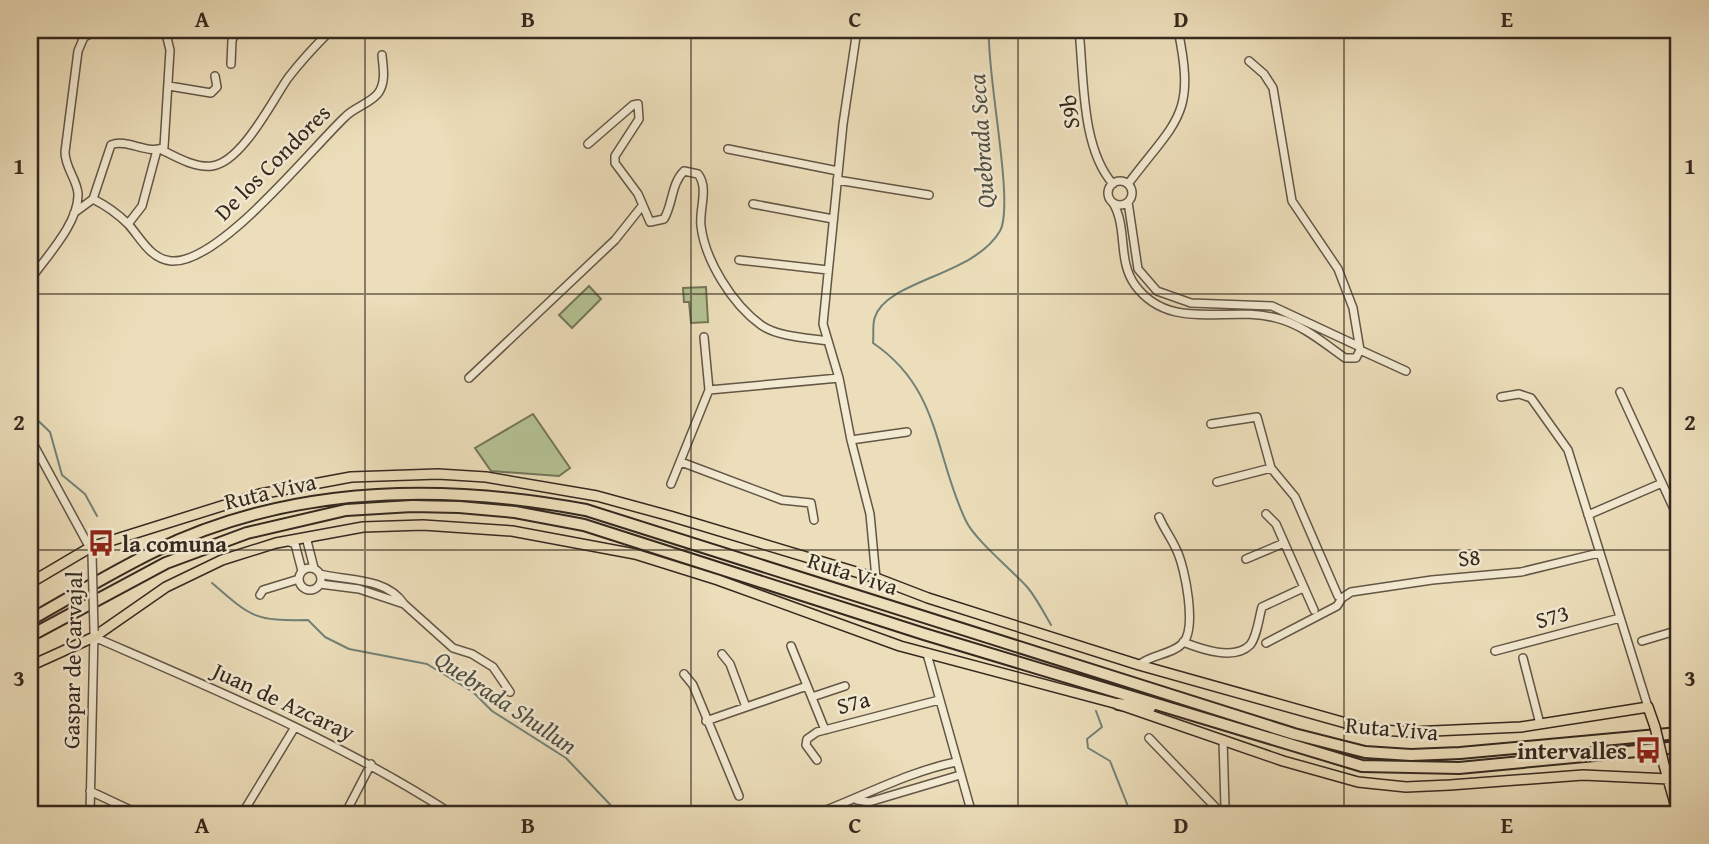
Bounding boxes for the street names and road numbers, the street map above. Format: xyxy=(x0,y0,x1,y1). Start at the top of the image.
street label: S9b xyxy=(1051,93,1087,131)
street label: De los Condores xyxy=(206,96,338,228)
street label: Ruta Viva xyxy=(221,464,319,518)
street label: S8 xyxy=(1456,539,1482,575)
street label: Ruta Viva xyxy=(804,543,903,603)
street label: Gaspar de Carvajal xyxy=(54,571,90,749)
street label: S73 xyxy=(1531,596,1573,636)
street label: Juan de Azcaray xyxy=(205,652,361,749)
street label: S7a xyxy=(833,682,873,722)
street label: Ruta Viva xyxy=(1344,708,1440,749)

